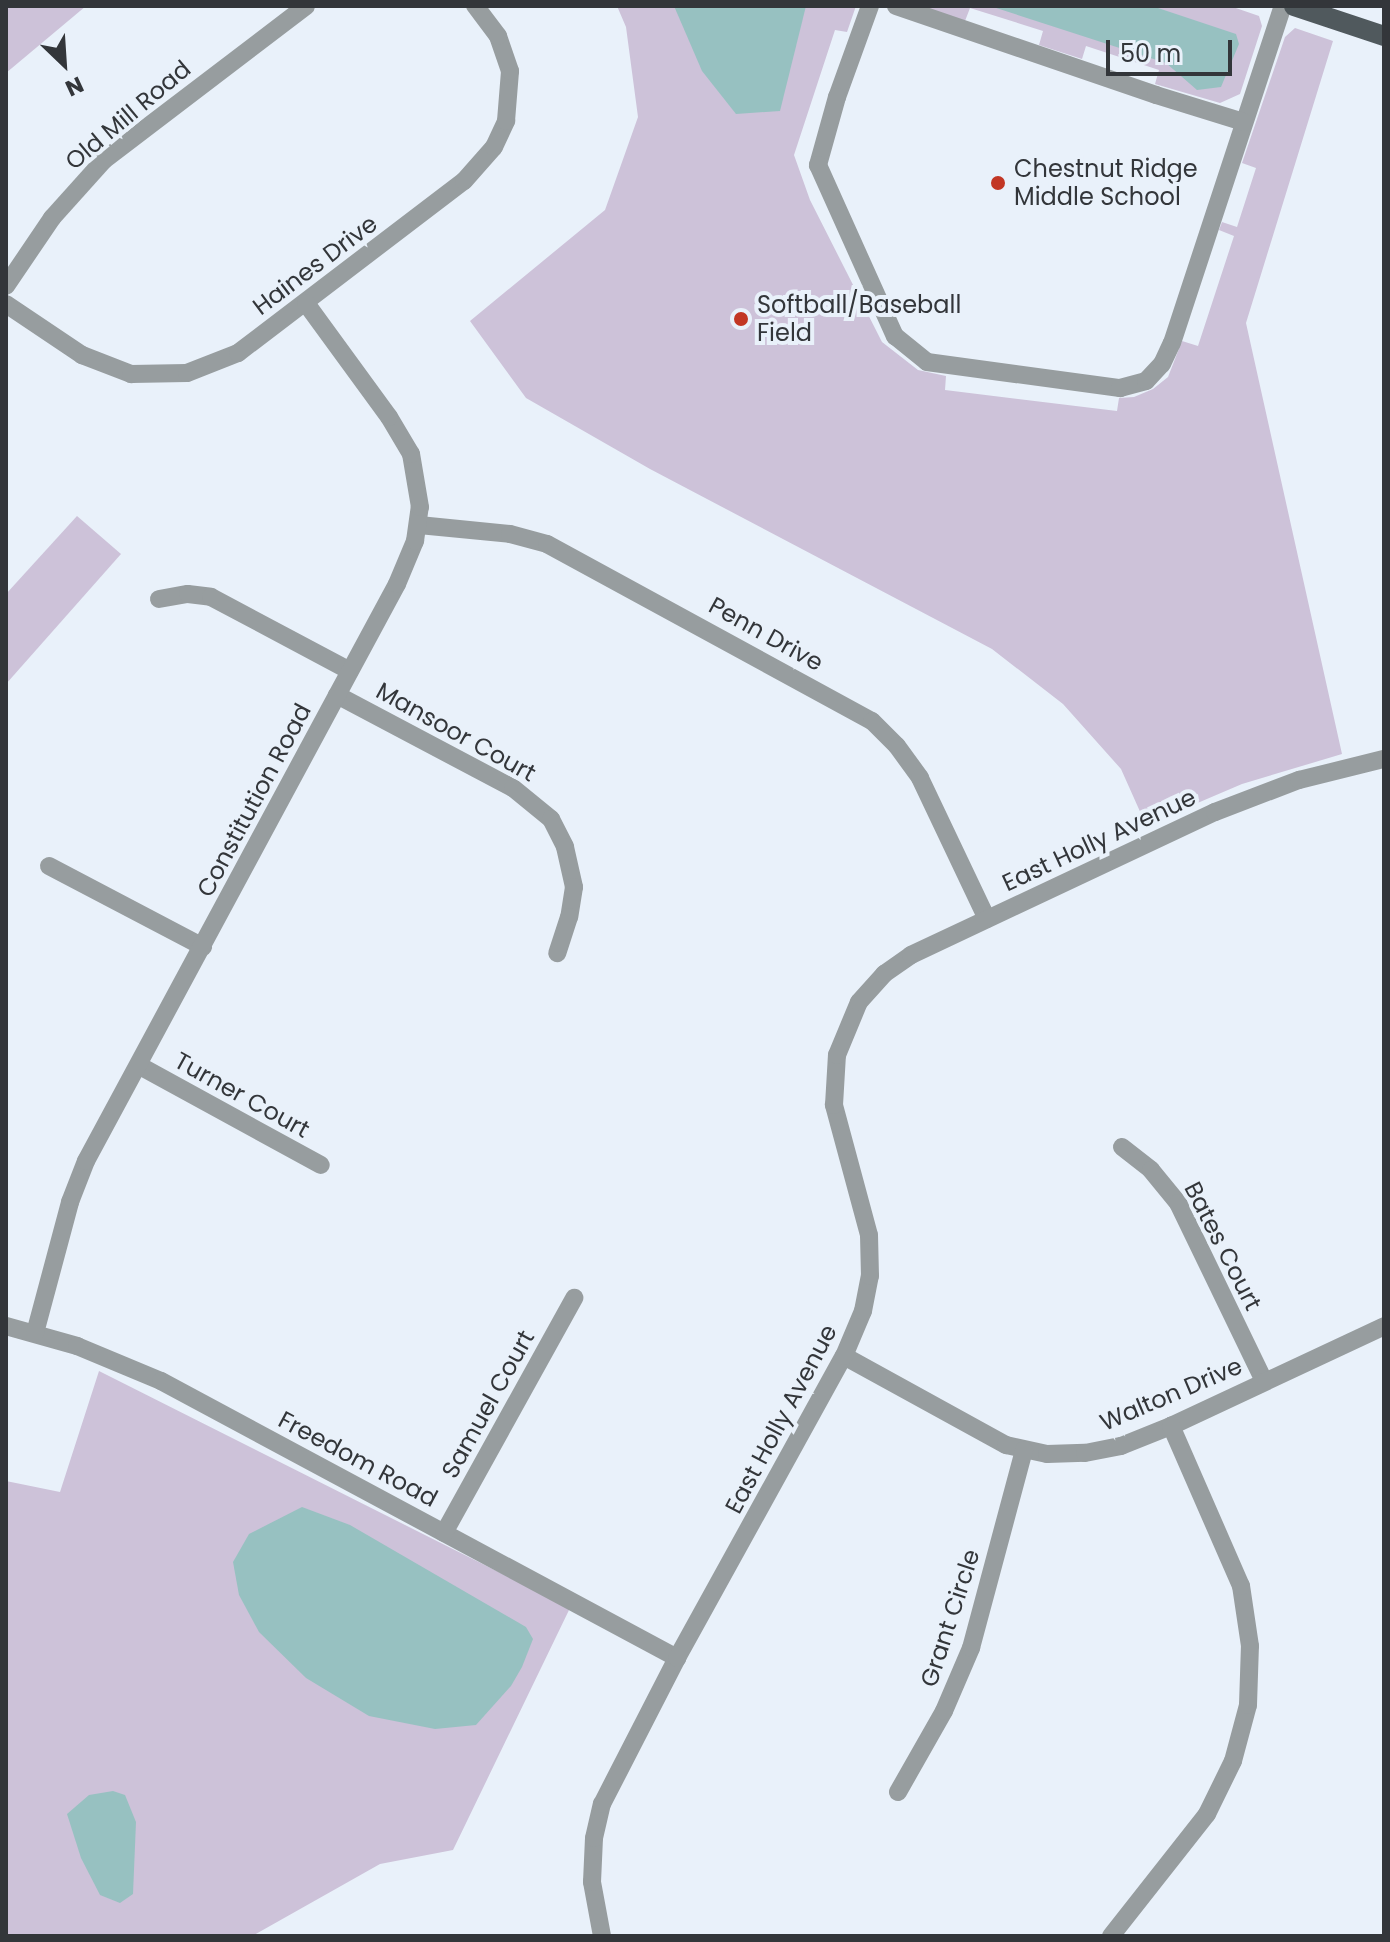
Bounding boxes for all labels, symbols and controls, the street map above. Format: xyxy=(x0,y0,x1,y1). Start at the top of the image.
north arrow xyxy=(24,24,104,104)
scale bar xyxy=(1110,24,1236,74)
text: 50 m xyxy=(1120,37,1181,70)
street label: Old Mill Road xyxy=(60,54,196,176)
text: N xyxy=(60,69,88,104)
place label: Chestnut Ridge Middle School xyxy=(1014,155,1198,211)
marker: Chestnut Ridge Middle School xyxy=(989,174,1007,192)
street label: Haines Drive xyxy=(247,209,383,321)
place label: Softball/Baseball Field xyxy=(757,291,961,347)
marker: Softball/Baseball Field xyxy=(732,310,750,328)
street label: Penn Drive xyxy=(704,591,828,677)
street label: Mansoor Court xyxy=(371,676,541,788)
street label: Constitution Road xyxy=(191,698,317,902)
street label: East Holly Avenue xyxy=(998,783,1200,897)
street label: Turner Court xyxy=(169,1046,315,1144)
street label: Bates Court xyxy=(1178,1177,1268,1315)
street label: East Holly Avenue xyxy=(719,1320,843,1518)
street label: Samuel Court xyxy=(436,1325,540,1483)
street label: Walton Drive xyxy=(1096,1351,1246,1437)
street label: Freedom Road xyxy=(274,1405,442,1513)
street label: Grant Circle xyxy=(914,1546,986,1690)

